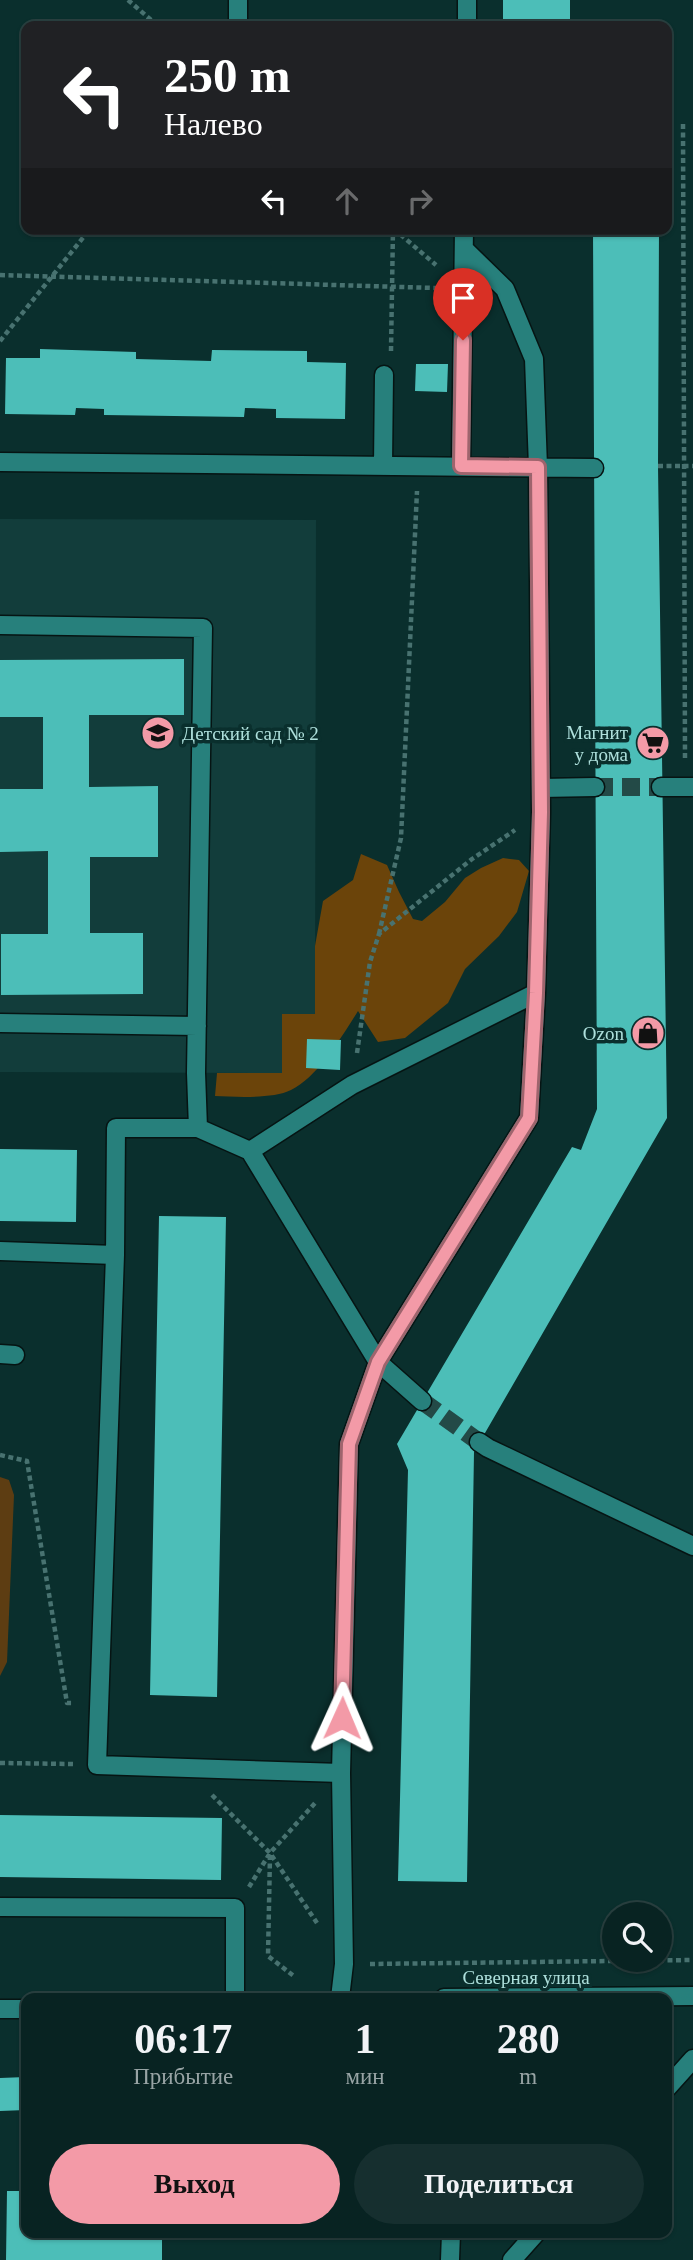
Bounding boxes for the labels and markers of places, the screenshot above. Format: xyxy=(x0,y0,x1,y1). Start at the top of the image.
pin xyxy=(433,268,493,340)
school or university icon: Детский сад № 2 xyxy=(139,714,177,752)
place label: Магнит у дома xyxy=(566,722,629,765)
place label: Детский сад № 2 xyxy=(182,723,319,744)
supermarket icon: Магнит у дома xyxy=(634,724,672,762)
shop icon: Ozon xyxy=(629,1014,667,1052)
place label: Ozon xyxy=(583,1023,624,1044)

